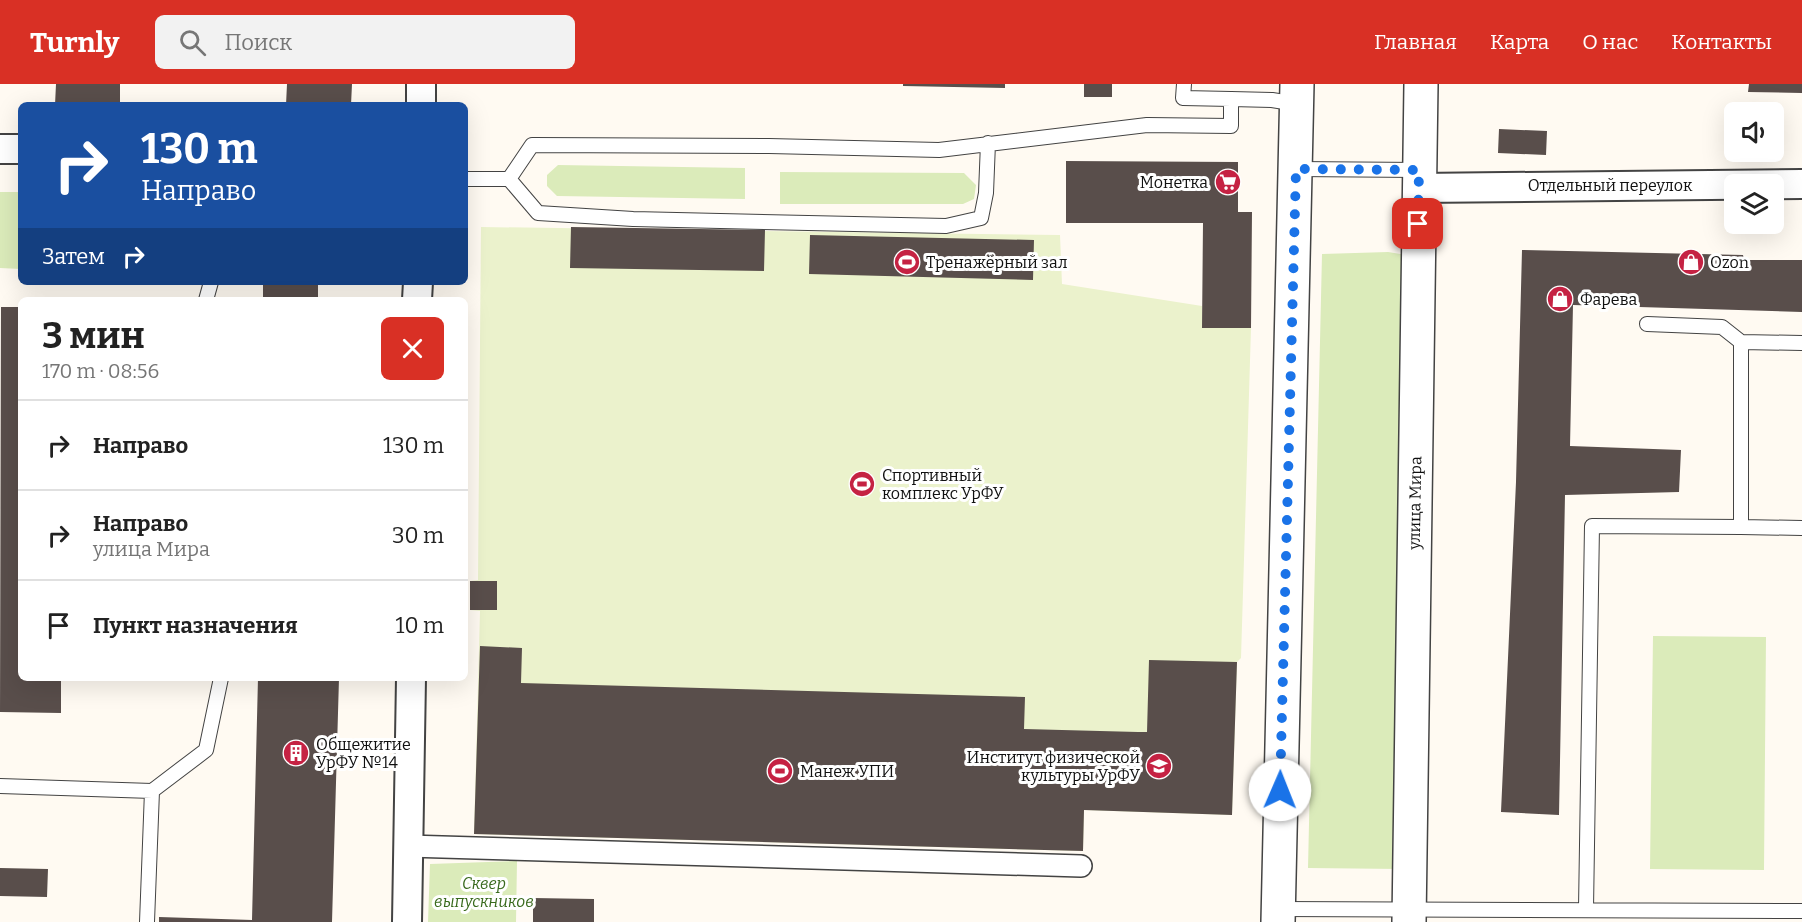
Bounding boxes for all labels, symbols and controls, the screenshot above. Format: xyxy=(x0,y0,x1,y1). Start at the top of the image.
search box xyxy=(155,15,575,69)
text: Turnly xyxy=(30,26,119,59)
icon: search xyxy=(176,26,209,59)
text: Поиск xyxy=(224,29,292,56)
text: Главная xyxy=(1374,29,1457,55)
text: Карта xyxy=(1490,29,1549,55)
text: О нас xyxy=(1582,29,1638,55)
text: Контакты xyxy=(1671,29,1772,55)
map controls xyxy=(1724,102,1784,234)
button: sound xyxy=(1724,102,1784,162)
text: 130 m xyxy=(141,124,258,174)
icon: right xyxy=(42,126,120,204)
supermarket icon: Монетка xyxy=(1213,167,1243,197)
place label: Монетка xyxy=(1140,173,1208,192)
button: layers xyxy=(1724,174,1784,234)
text: Направо xyxy=(141,175,256,207)
street label: Отдельный переулок xyxy=(1528,176,1693,195)
pin xyxy=(1392,198,1443,249)
icon: arrive xyxy=(1401,207,1434,240)
icon: right xyxy=(117,240,150,273)
text: Затем xyxy=(42,243,105,270)
sports icon: Тренажёрный зал xyxy=(892,247,922,277)
shop icon: Ozon xyxy=(1676,247,1706,277)
place label: Тренажёрный зал xyxy=(926,253,1067,272)
place label: Ozon xyxy=(1710,253,1749,272)
shop icon: Фарева xyxy=(1545,284,1575,314)
place label: Фарева xyxy=(1580,290,1638,309)
text: 3 мин xyxy=(42,314,145,358)
button: close xyxy=(381,317,444,380)
text: 170 m · 08:56 xyxy=(42,359,159,383)
icon: right xyxy=(42,429,75,462)
text: Направо xyxy=(93,432,188,459)
text: 130 m xyxy=(383,432,444,459)
street label: улица Мира xyxy=(1405,456,1425,551)
place label: Спортивный комплекс УрФУ xyxy=(882,466,1004,503)
sports icon: Спортивный комплекс УрФУ xyxy=(847,469,877,499)
text: Направо xyxy=(93,510,188,537)
icon: right xyxy=(42,519,75,552)
text: 30 m xyxy=(392,522,444,549)
text: улица Мира xyxy=(93,537,210,561)
icon: arrive xyxy=(42,609,75,642)
text: Пункт назначения xyxy=(93,612,298,639)
text: 10 m xyxy=(396,612,444,639)
place label: Общежитие УрФУ №14 xyxy=(316,735,411,772)
building icon: Общежитие УрФУ №14 xyxy=(281,738,311,768)
place label: Институт физической культуры УрФУ xyxy=(967,748,1140,785)
school or university icon: Институт физической культуры УрФУ xyxy=(1144,751,1174,781)
sports icon: Манеж УПИ xyxy=(765,756,795,786)
position arrow xyxy=(1248,758,1312,822)
place label: Манеж УПИ xyxy=(800,762,894,781)
park label: Сквер выпускников xyxy=(434,874,534,911)

